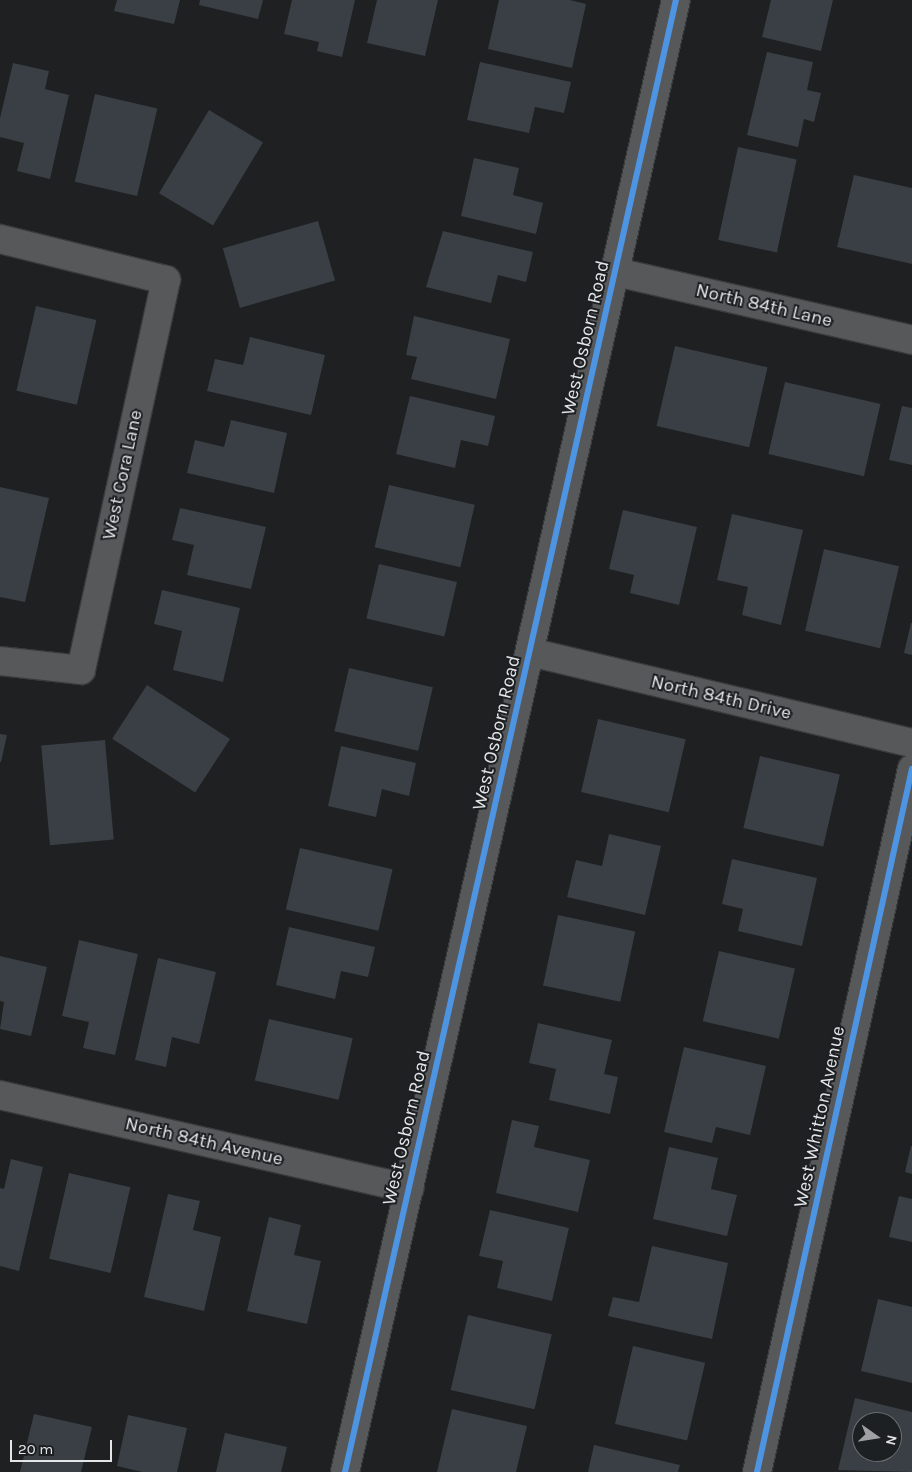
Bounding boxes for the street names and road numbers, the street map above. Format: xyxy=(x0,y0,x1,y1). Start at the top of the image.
street label: West Osborn Road xyxy=(557,258,615,418)
street label: North 84th Lane xyxy=(694,279,834,333)
street label: West Cora Lane xyxy=(98,408,148,542)
street label: West Osborn Road xyxy=(468,653,526,813)
street label: North 84th Drive xyxy=(649,671,793,725)
street label: West Whitton Avenue xyxy=(790,1024,850,1210)
street label: West Osborn Road xyxy=(378,1048,436,1208)
street label: North 84th Avenue xyxy=(123,1113,285,1171)

